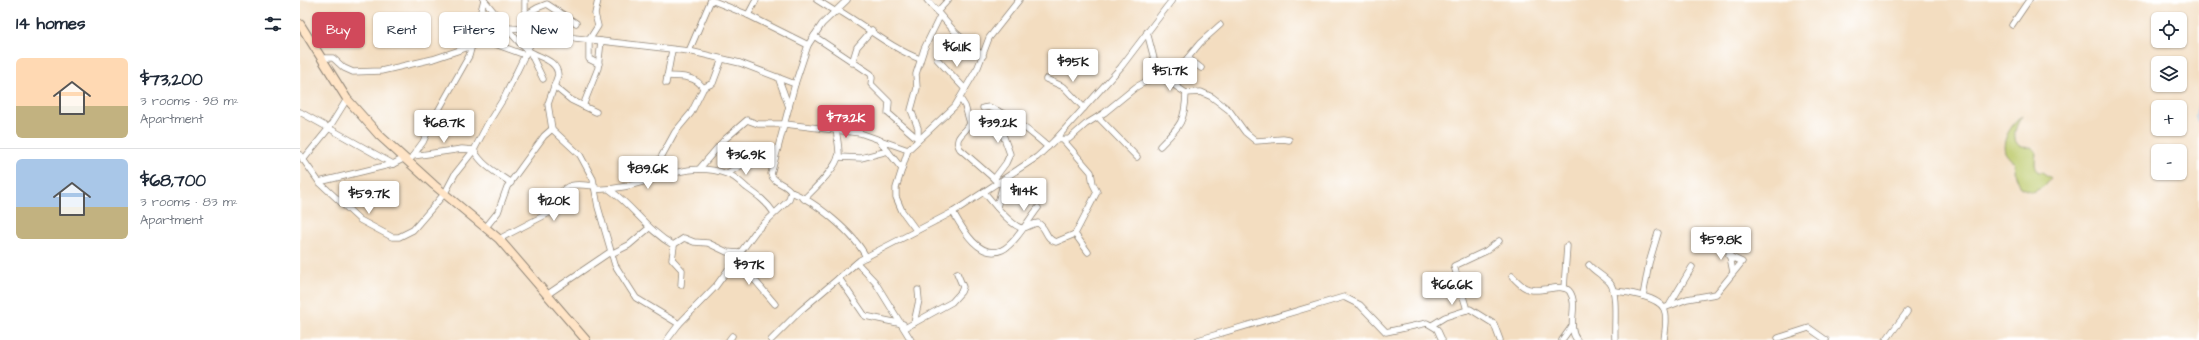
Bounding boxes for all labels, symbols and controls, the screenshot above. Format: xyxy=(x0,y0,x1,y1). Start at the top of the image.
text: 14 homes xyxy=(16,12,86,36)
chip: Buy xyxy=(312,12,365,48)
chip: Rent xyxy=(373,12,431,48)
chip: Filters xyxy=(439,12,509,48)
chip: New xyxy=(517,12,573,48)
map controls xyxy=(2151,12,2187,180)
button: locate xyxy=(2151,12,2187,48)
icon: filters xyxy=(262,13,284,35)
pin: $61.1K xyxy=(924,34,990,68)
text: $61.1K xyxy=(943,38,971,56)
pin: $95K xyxy=(1049,49,1097,83)
text: $95K xyxy=(1057,53,1089,71)
button: layers xyxy=(2151,56,2187,92)
pin: $51.7K xyxy=(1137,58,1203,92)
text: $51.7K xyxy=(1152,62,1188,80)
text: $73,200 xyxy=(140,68,203,92)
icon: home xyxy=(48,74,96,122)
text: 3 rooms · 98 m² xyxy=(140,92,239,110)
button: + xyxy=(2151,100,2187,136)
pin: $73.2K xyxy=(813,105,879,139)
text: $73.2K xyxy=(827,109,866,127)
text: Apartment xyxy=(140,110,204,128)
pin: $68.7K xyxy=(411,110,477,144)
pin: $39.2K xyxy=(965,110,1031,144)
text: $68.7K xyxy=(423,114,465,132)
text: $39.2K xyxy=(979,114,1017,132)
pin: $36.9K xyxy=(713,142,779,176)
button: − xyxy=(2151,144,2187,180)
text: $36.9K xyxy=(726,146,766,164)
pin: $89.6K xyxy=(615,156,681,190)
text: $89.6K xyxy=(628,160,668,178)
text: $68,700 xyxy=(140,169,206,193)
icon: home xyxy=(48,175,96,223)
pin: $114K xyxy=(996,178,1052,212)
pin: $59.7K xyxy=(336,181,402,215)
text: $114K xyxy=(1010,182,1038,200)
text: $59.7K xyxy=(348,185,390,203)
pin: $120K xyxy=(526,188,582,222)
text: $120K xyxy=(538,192,570,210)
text: 3 rooms · 83 m² xyxy=(140,193,238,211)
text: Apartment xyxy=(140,211,204,229)
pin: $59.8K xyxy=(1688,227,1754,261)
text: $59.8K xyxy=(1700,231,1742,249)
pin: $97K xyxy=(725,252,773,286)
text: $97K xyxy=(734,256,764,274)
pin: $66.6K xyxy=(1419,272,1485,306)
text: $66.6K xyxy=(1431,276,1473,294)

